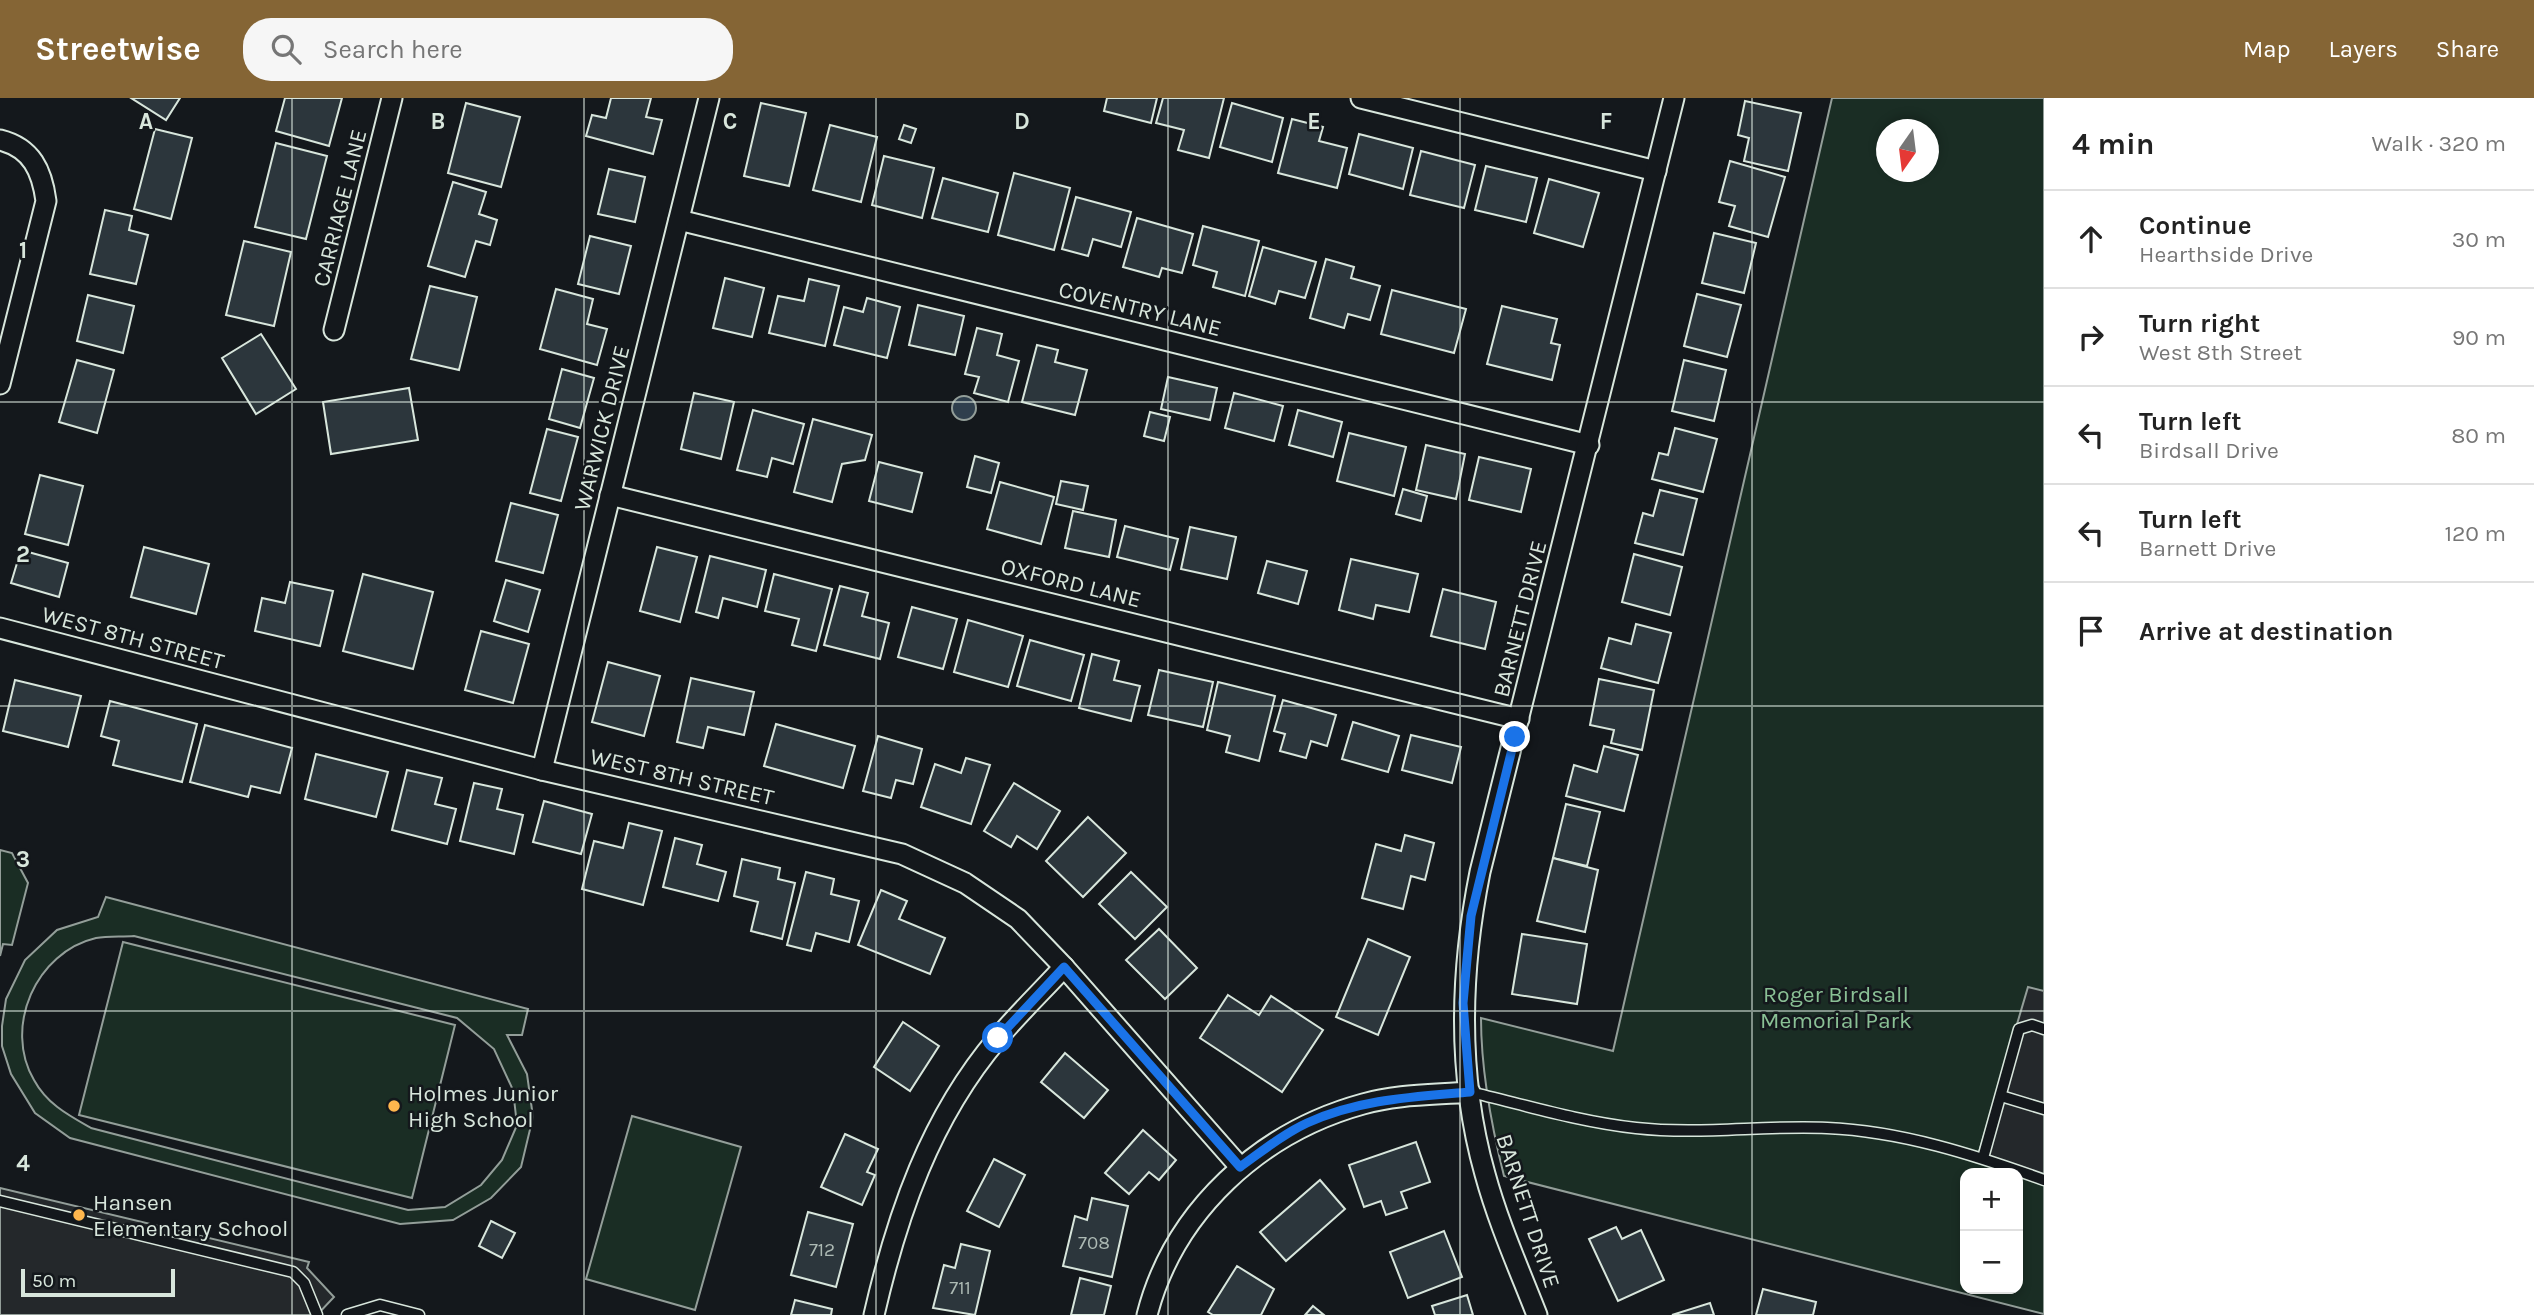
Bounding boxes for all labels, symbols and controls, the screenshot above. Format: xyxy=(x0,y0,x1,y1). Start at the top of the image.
search box xyxy=(243,18,733,81)
text: Streetwise xyxy=(35,30,201,68)
icon: search xyxy=(267,30,305,68)
text: Search here xyxy=(323,34,463,65)
text: Map xyxy=(2243,35,2291,63)
text: Layers xyxy=(2329,35,2398,63)
text: Share xyxy=(2436,35,2499,63)
text: A xyxy=(139,108,153,135)
text: B xyxy=(431,108,445,135)
text: C xyxy=(723,108,737,135)
text: D xyxy=(1014,108,1030,135)
text: E xyxy=(1307,108,1321,135)
text: F xyxy=(1600,108,1612,135)
north arrow xyxy=(1876,119,1939,182)
text: 4 min xyxy=(2072,126,2154,162)
street label: CARRIAGE LANE xyxy=(307,127,373,289)
text: Walk · 320 m xyxy=(2372,130,2506,157)
text: Continue xyxy=(2139,210,2251,241)
icon: ahead xyxy=(2072,220,2110,258)
text: 30 m xyxy=(2452,226,2506,253)
text: 1 xyxy=(19,237,27,264)
text: Hearthside Drive xyxy=(2139,241,2313,268)
street label: COVENTRY LANE xyxy=(1056,276,1224,342)
text: Turn right xyxy=(2139,308,2260,339)
icon: right xyxy=(2072,318,2110,356)
text: 90 m xyxy=(2452,324,2506,351)
text: West 8th Street xyxy=(2139,339,2302,366)
street label: WARWICK DRIVE xyxy=(568,343,636,513)
text: Turn left xyxy=(2139,406,2241,437)
icon: left xyxy=(2072,416,2110,454)
text: 80 m xyxy=(2451,422,2506,449)
text: Birdsall Drive xyxy=(2139,437,2279,464)
text: Turn left xyxy=(2139,504,2241,535)
icon: left xyxy=(2072,514,2110,552)
text: 120 m xyxy=(2444,520,2506,547)
text: Barnett Drive xyxy=(2139,535,2276,562)
street label: BARNETT DRIVE xyxy=(1488,538,1552,700)
text: 2 xyxy=(16,541,30,568)
street label: OXFORD LANE xyxy=(998,553,1144,613)
street label: WEST 8TH STREET xyxy=(39,601,228,675)
icon: arrive xyxy=(2072,612,2110,650)
text: Arrive at destination xyxy=(2139,616,2393,647)
route end xyxy=(1499,721,1530,752)
street label: WEST 8TH STREET xyxy=(588,743,777,811)
text: 3 xyxy=(16,846,30,873)
park label: Roger Birdsall Memorial Park xyxy=(1760,981,1912,1034)
route start xyxy=(982,1022,1013,1053)
place label: Holmes Junior High School xyxy=(408,1080,559,1133)
marker: Holmes Junior High School xyxy=(386,1098,402,1114)
street label: BARNETT DRIVE xyxy=(1490,1131,1566,1291)
text: 4 xyxy=(16,1150,30,1177)
map controls xyxy=(1960,1168,2023,1294)
button: + xyxy=(1960,1168,2023,1231)
place label: Hansen Elementary School xyxy=(93,1189,288,1242)
marker: Hansen Elementary School xyxy=(71,1207,87,1223)
button: − xyxy=(1960,1231,2023,1294)
house number: 708 xyxy=(1078,1232,1110,1254)
house number: 712 xyxy=(809,1239,835,1261)
scale bar xyxy=(21,1266,175,1298)
text: 50 m xyxy=(32,1270,76,1292)
house number: 711 xyxy=(949,1277,971,1299)

